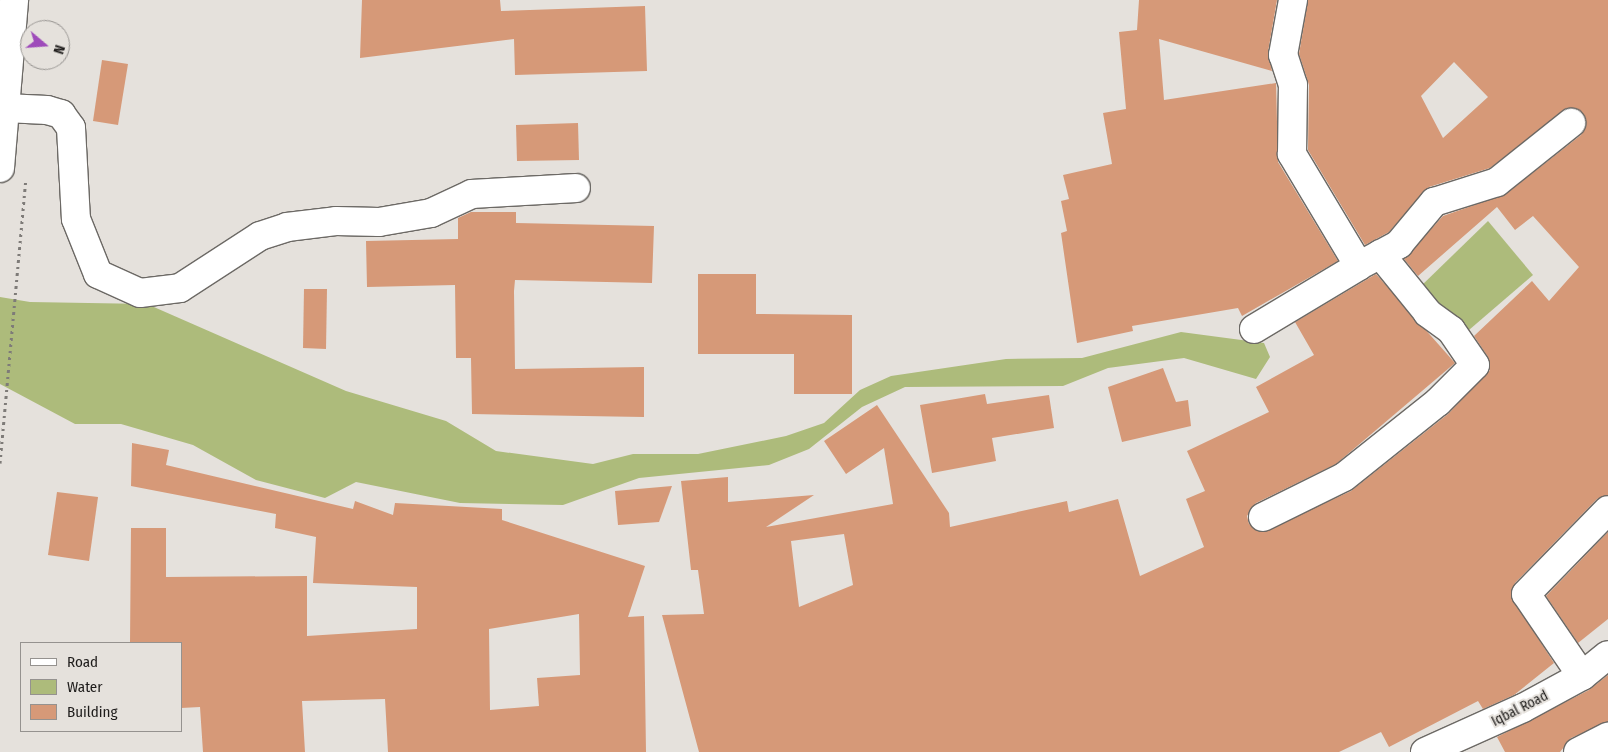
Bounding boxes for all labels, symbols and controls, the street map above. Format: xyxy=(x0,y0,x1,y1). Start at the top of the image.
north arrow xyxy=(20,20,70,70)
text: N xyxy=(49,43,68,56)
legend xyxy=(20,642,182,732)
text: Road xyxy=(67,653,98,671)
text: Water xyxy=(67,678,102,696)
street label: Iqbal Road xyxy=(1489,688,1551,730)
text: Building xyxy=(67,703,118,721)

